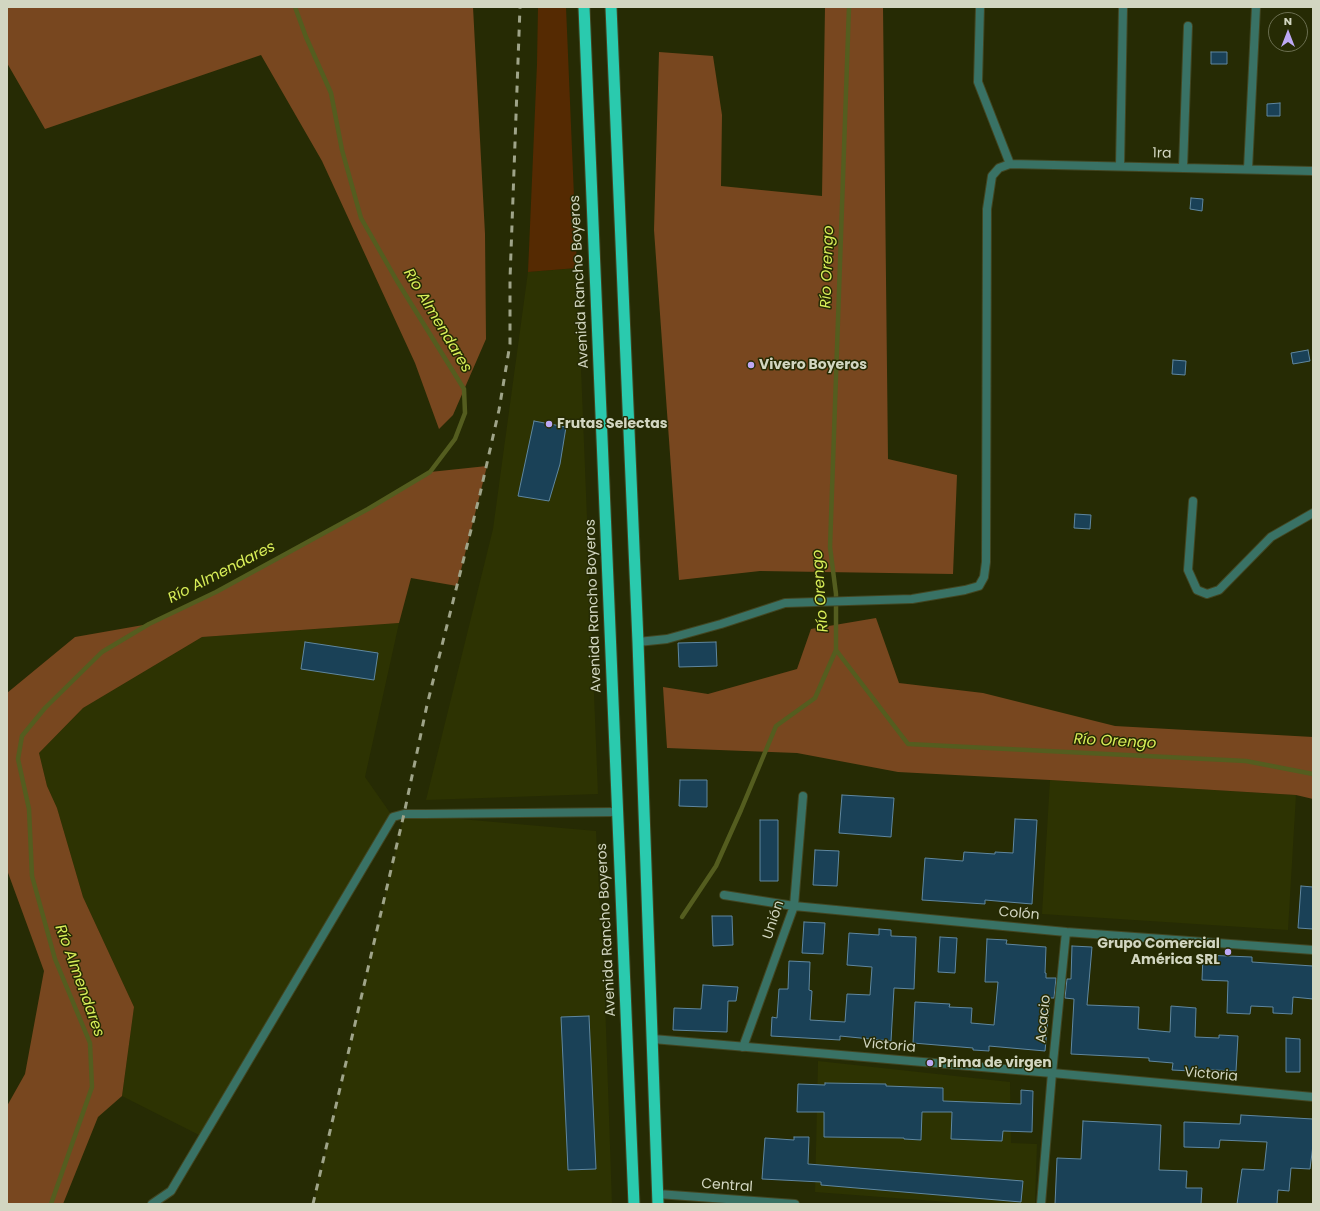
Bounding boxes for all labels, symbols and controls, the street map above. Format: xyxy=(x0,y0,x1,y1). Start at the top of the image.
north arrow xyxy=(1268,12,1308,52)
text: N xyxy=(1284,13,1292,29)
street label: 1ra xyxy=(1152,145,1172,163)
street label: Avenida Rancho Boyeros xyxy=(567,195,593,369)
water label: Río Orengo xyxy=(818,225,838,309)
water label: Río Almendares xyxy=(399,266,475,376)
place label: Vivero Boyeros xyxy=(759,357,867,373)
marker: Vivero Boyeros xyxy=(746,360,756,370)
place label: Frutas Selectas xyxy=(557,416,668,432)
marker: Frutas Selectas xyxy=(544,419,554,429)
street label: Avenida Rancho Boyeros xyxy=(583,519,605,693)
water label: Río Almendares xyxy=(165,538,279,608)
water label: Río Orengo xyxy=(809,549,833,633)
water label: Río Orengo xyxy=(1073,731,1157,753)
street label: Avenida Rancho Boyeros xyxy=(594,843,620,1017)
street label: Unión xyxy=(760,898,788,942)
street label: Colón xyxy=(998,904,1040,924)
water label: Río Almendares xyxy=(50,922,108,1040)
place label: Grupo Comercial América SRL xyxy=(1097,936,1220,968)
marker: Grupo Comercial América SRL xyxy=(1223,947,1233,957)
street label: Acacio xyxy=(1033,994,1055,1044)
street label: Victoria xyxy=(862,1035,916,1057)
place label: Prima de virgen xyxy=(938,1055,1052,1071)
marker: Prima de virgen xyxy=(925,1058,935,1068)
street label: Victoria xyxy=(1184,1064,1238,1086)
street label: Central xyxy=(701,1176,753,1196)

